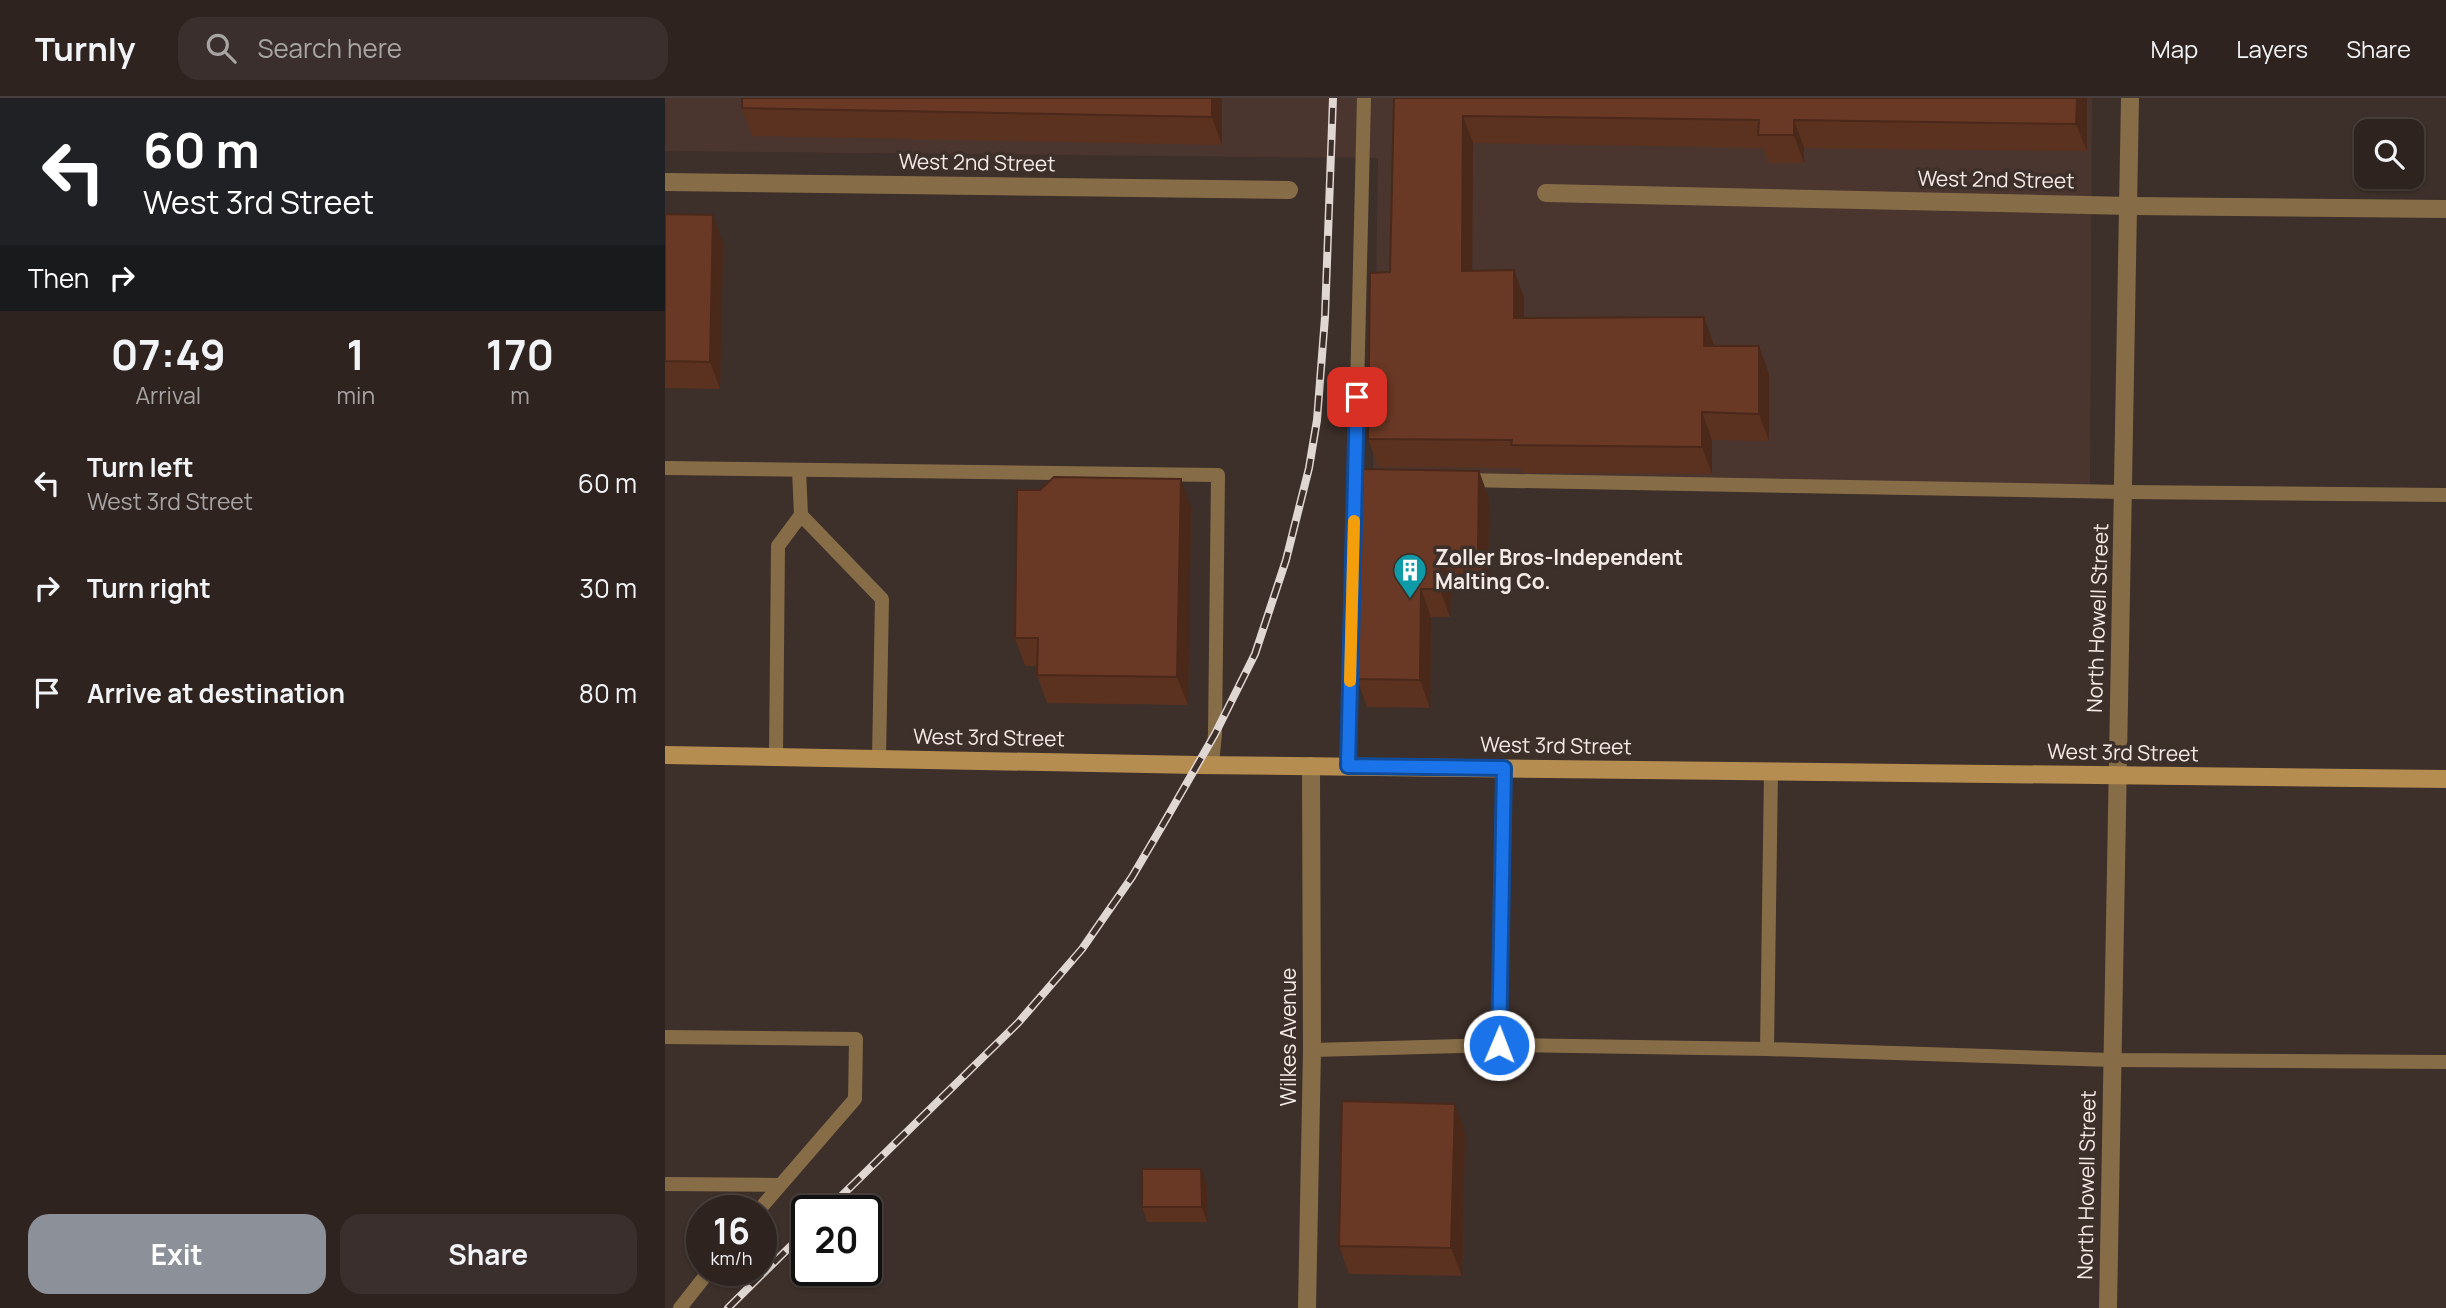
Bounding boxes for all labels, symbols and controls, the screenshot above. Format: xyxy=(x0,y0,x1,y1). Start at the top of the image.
search box xyxy=(178,17,668,80)
text: Turnly xyxy=(35,26,136,71)
icon: search xyxy=(202,29,240,67)
text: Search here xyxy=(258,30,402,66)
text: Map xyxy=(2151,32,2198,65)
text: Layers xyxy=(2236,32,2308,65)
text: Share xyxy=(2346,32,2411,65)
text: 60 m xyxy=(143,116,260,183)
map controls xyxy=(2354,119,2424,189)
button: search xyxy=(2354,119,2424,189)
icon: left xyxy=(28,126,119,217)
street label: West 2nd Street xyxy=(898,147,1056,177)
street label: West 2nd Street xyxy=(1917,164,2075,194)
text: West 3rd Street xyxy=(143,180,374,224)
icon: right xyxy=(103,259,141,297)
text: Then xyxy=(28,260,89,296)
text: 07:49 xyxy=(111,325,226,383)
text: 1 xyxy=(347,325,365,383)
text: 170 xyxy=(486,325,554,383)
pin xyxy=(1327,367,1387,427)
icon: arrive xyxy=(1338,378,1376,416)
text: Arrival xyxy=(135,379,201,411)
text: min xyxy=(337,379,375,411)
text: m xyxy=(510,379,530,411)
text: Turn left xyxy=(87,449,194,485)
icon: left xyxy=(28,464,66,502)
text: 60 m xyxy=(578,465,637,501)
text: West 3rd Street xyxy=(87,485,253,517)
street label: North Howell Street xyxy=(2080,523,2114,713)
place label: Zoller Bros-Independent Malting Co. xyxy=(1435,543,1683,595)
building icon: Zoller Bros-Independent Malting Co. xyxy=(1391,551,1429,600)
icon: right xyxy=(28,569,66,607)
text: Turn right xyxy=(87,570,211,606)
text: 30 m xyxy=(580,570,637,606)
icon: arrive xyxy=(28,674,66,712)
text: Arrive at destination xyxy=(87,675,345,711)
text: 80 m xyxy=(579,675,637,711)
street label: West 3rd Street xyxy=(913,722,1065,752)
street label: West 3rd Street xyxy=(1480,730,1632,760)
street label: West 3rd Street xyxy=(2047,737,2199,767)
street label: Wilkes Avenue xyxy=(1274,968,1302,1106)
position arrow xyxy=(1462,1008,1536,1082)
street label: North Howell Street xyxy=(2070,1090,2102,1280)
speed limit sign: 20 xyxy=(791,1195,882,1286)
text: 16 xyxy=(713,1207,750,1255)
button: Exit xyxy=(28,1214,326,1294)
button: Share xyxy=(340,1214,637,1294)
text: km/h xyxy=(711,1246,752,1270)

